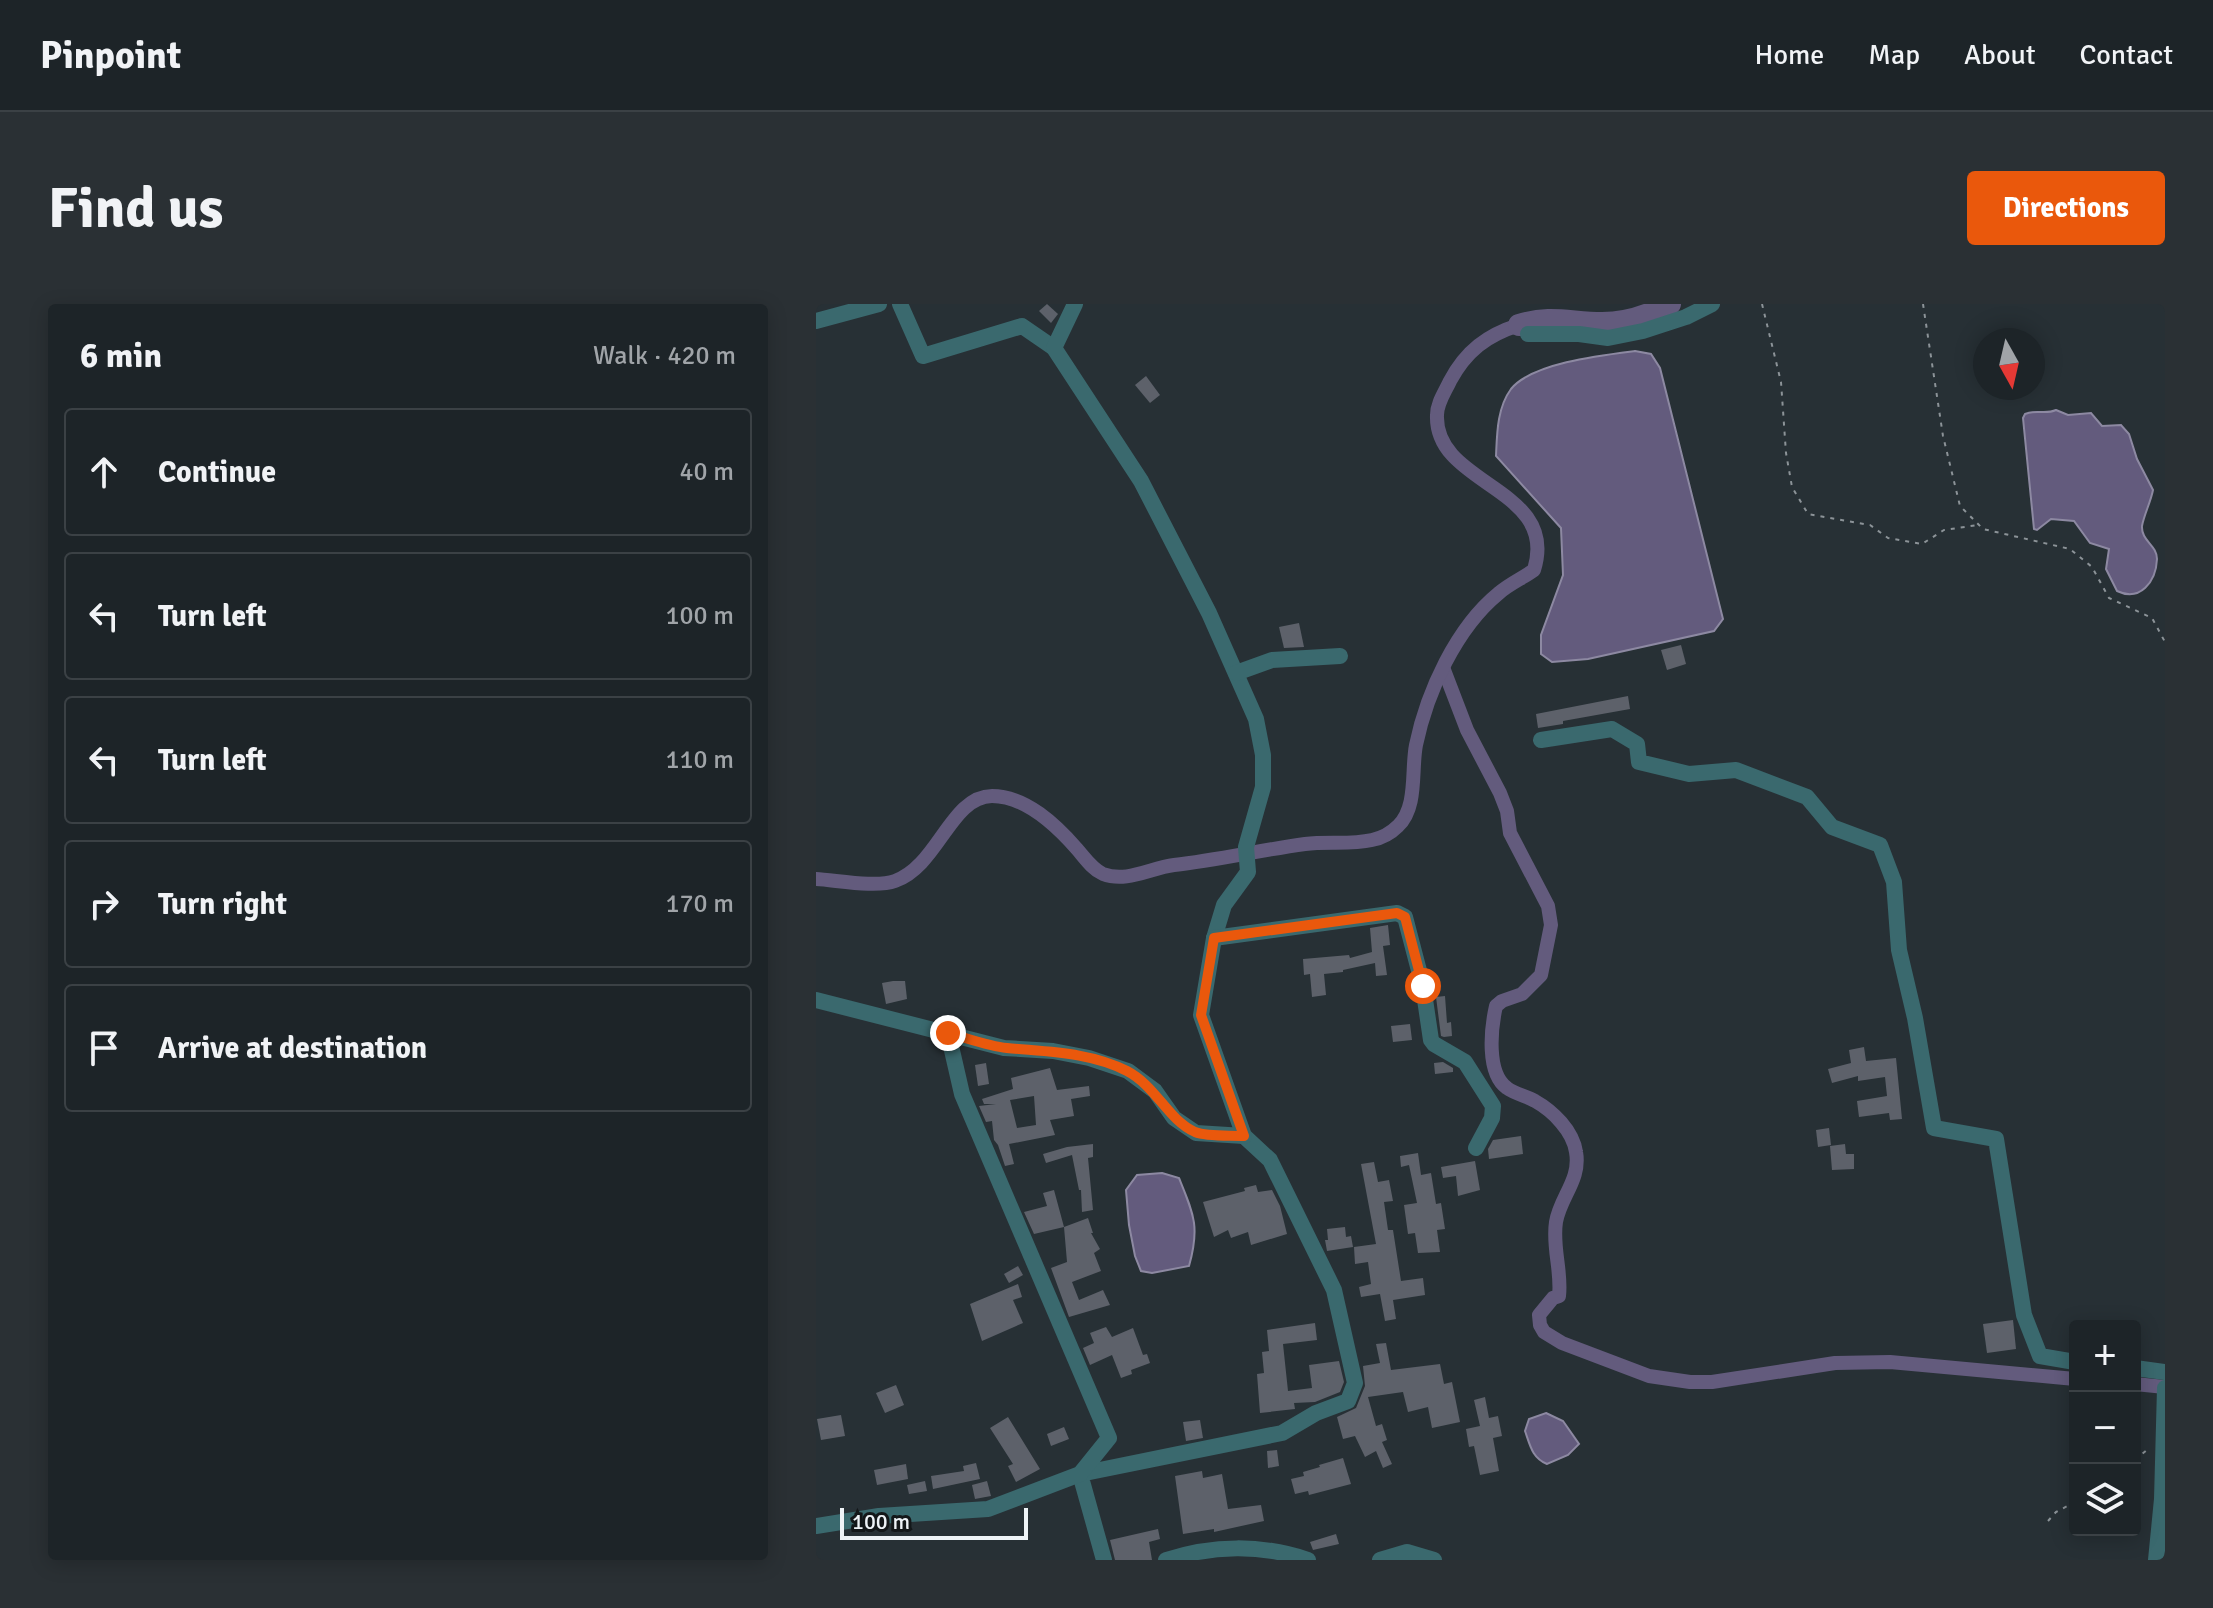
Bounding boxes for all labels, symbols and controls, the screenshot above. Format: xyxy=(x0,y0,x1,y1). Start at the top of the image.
text: Pinpoint xyxy=(40,32,181,79)
text: Home xyxy=(1755,38,1824,72)
text: Map xyxy=(1868,38,1920,72)
text: About xyxy=(1964,38,2036,72)
text: Contact xyxy=(2080,38,2173,72)
button: Directions xyxy=(1967,171,2165,245)
text: Find us xyxy=(48,174,223,243)
north arrow xyxy=(1973,328,2045,400)
text: 6 min xyxy=(80,335,162,377)
text: Walk · 420 m xyxy=(593,340,736,372)
icon: ahead xyxy=(82,450,126,494)
text: Continue xyxy=(158,454,276,491)
text: 40 m xyxy=(679,456,734,488)
icon: left xyxy=(82,594,126,638)
text: Turn left xyxy=(158,598,267,635)
text: 100 m xyxy=(665,600,734,632)
icon: left xyxy=(82,738,126,782)
text: Turn left xyxy=(158,742,267,779)
text: 110 m xyxy=(665,744,734,776)
icon: right xyxy=(82,882,126,926)
text: Turn right xyxy=(158,886,287,923)
text: 170 m xyxy=(665,888,734,920)
route start xyxy=(1405,968,1441,1004)
route end xyxy=(930,1015,966,1051)
icon: arrive xyxy=(82,1026,126,1070)
text: Arrive at destination xyxy=(158,1030,427,1067)
map controls xyxy=(2069,1320,2141,1536)
button: + xyxy=(2069,1320,2141,1392)
button: − xyxy=(2069,1392,2141,1464)
button: layers xyxy=(2069,1464,2141,1536)
scale bar xyxy=(840,1504,1028,1540)
text: 100 m xyxy=(852,1508,910,1535)

